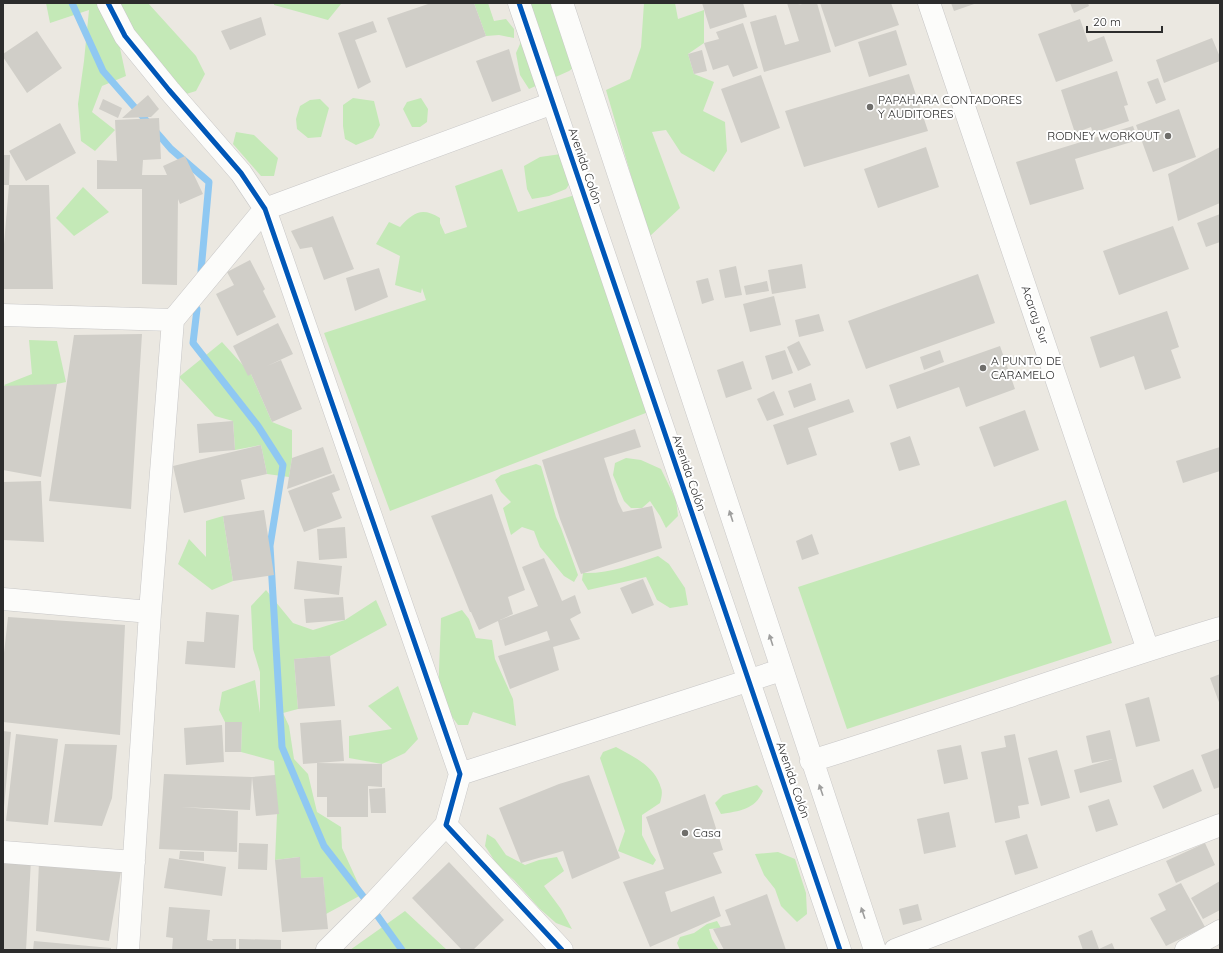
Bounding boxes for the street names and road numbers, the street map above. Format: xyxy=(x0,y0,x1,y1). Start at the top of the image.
street label: Avenida Colón xyxy=(565,126,606,206)
street label: Acaray Sur xyxy=(1018,283,1053,347)
street label: Avenida Colón xyxy=(669,433,710,513)
street label: Avenida Colón xyxy=(773,740,814,820)

